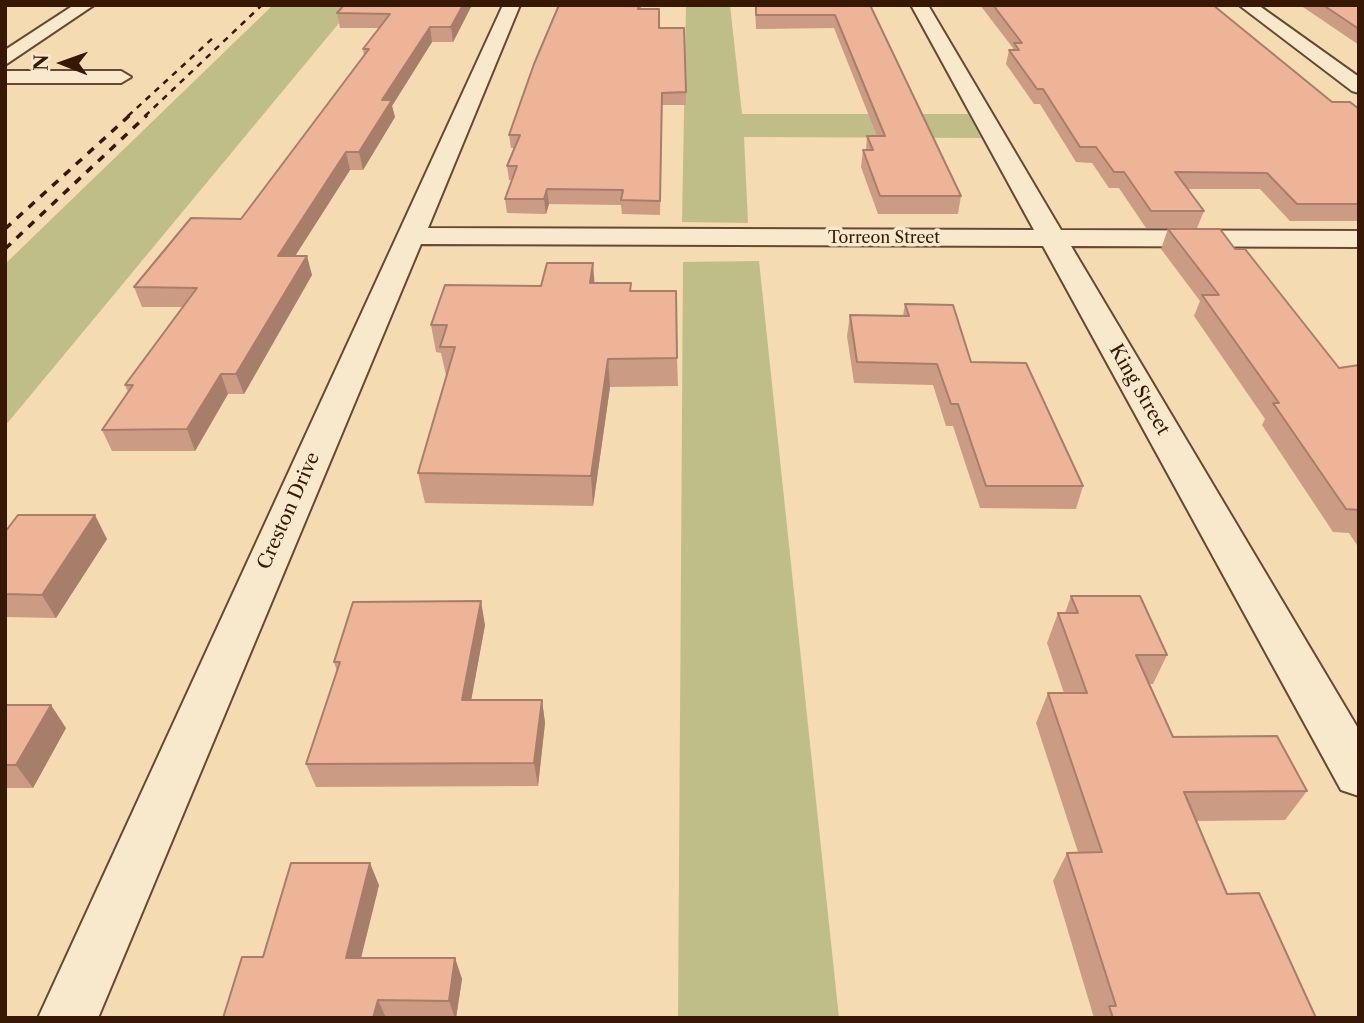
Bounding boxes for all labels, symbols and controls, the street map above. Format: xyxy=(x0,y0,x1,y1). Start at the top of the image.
north arrow xyxy=(28,28,98,98)
text: N xyxy=(30,54,53,71)
street label: Torreon Street xyxy=(828,228,940,248)
street label: King Street xyxy=(1104,340,1174,440)
street label: Creston Drive xyxy=(253,449,325,573)

